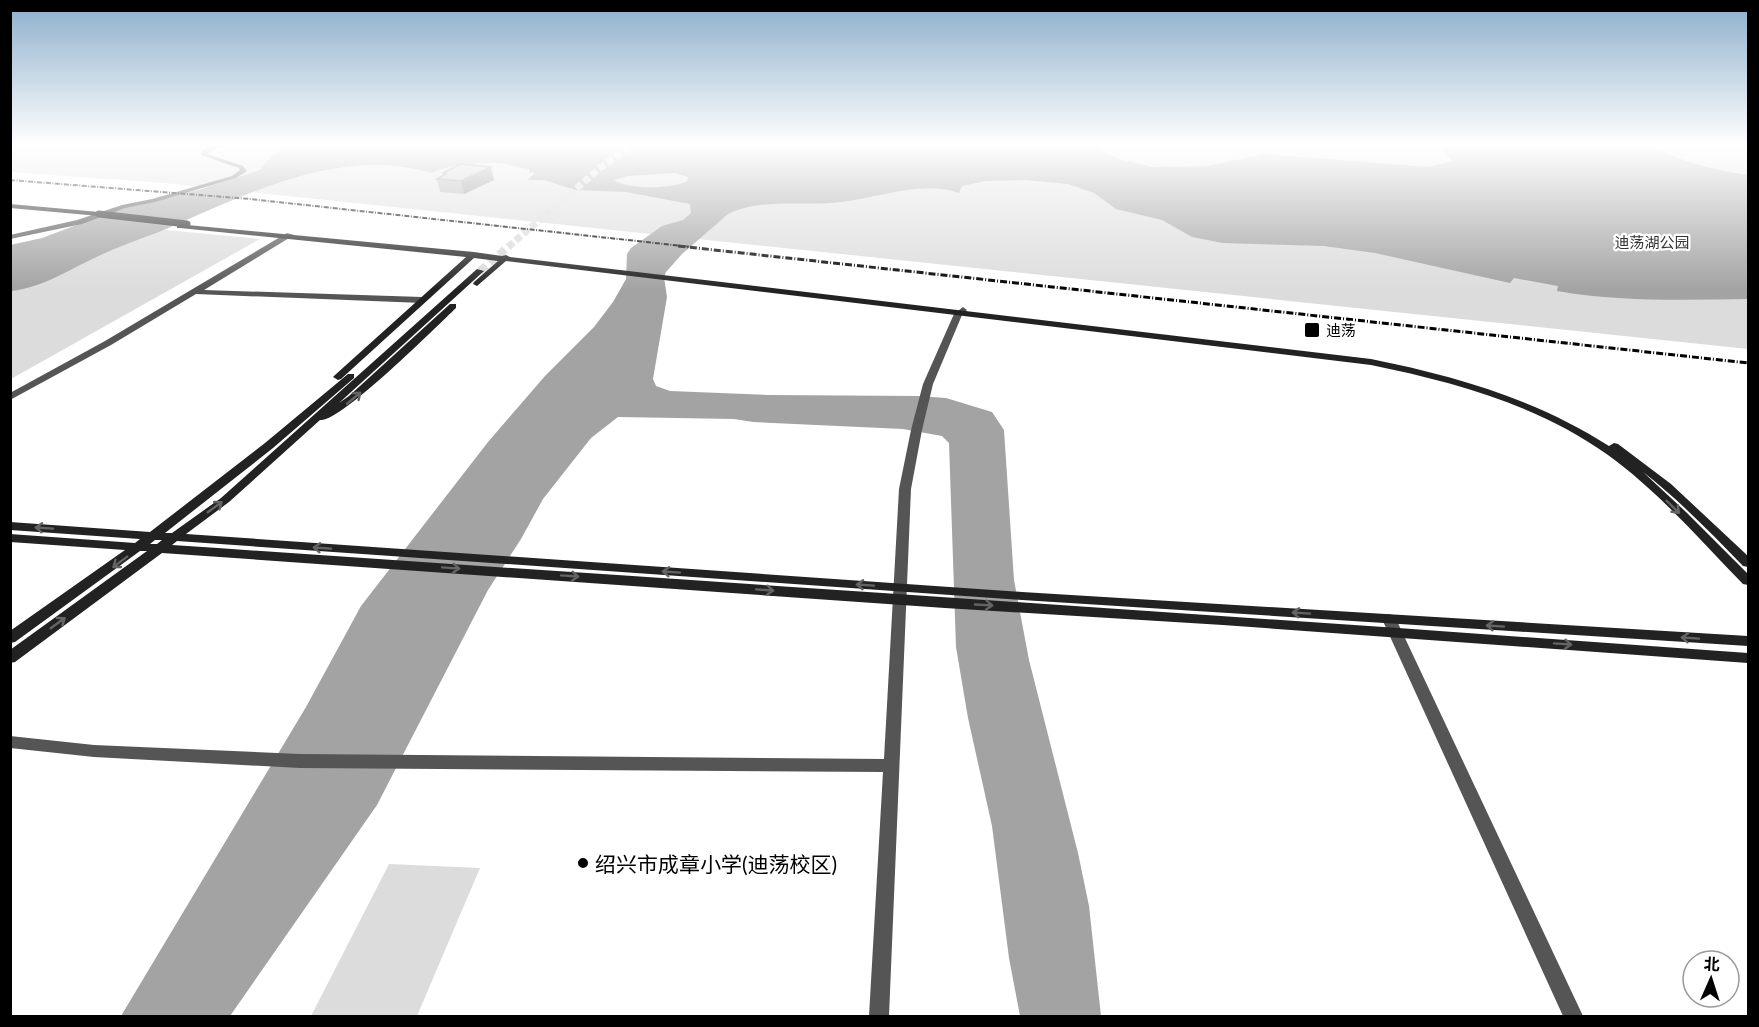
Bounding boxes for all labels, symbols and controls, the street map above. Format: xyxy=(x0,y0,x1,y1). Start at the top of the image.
park label: 迪荡湖公园 xyxy=(1614,233,1690,251)
marker: 迪荡 xyxy=(1303,321,1321,339)
place label: 迪荡 xyxy=(1326,321,1356,339)
one-way arrow xyxy=(346,391,362,404)
one-way arrow xyxy=(1666,500,1681,515)
one-way arrow xyxy=(206,501,222,514)
one-way arrow xyxy=(34,522,54,533)
one-way arrow xyxy=(312,542,332,553)
one-way arrow xyxy=(112,556,128,568)
one-way arrow xyxy=(440,563,460,574)
one-way arrow xyxy=(661,566,681,577)
one-way arrow xyxy=(560,571,580,582)
one-way arrow xyxy=(856,579,876,590)
one-way arrow xyxy=(754,585,774,596)
one-way arrow xyxy=(973,600,993,611)
one-way arrow xyxy=(1291,608,1311,619)
one-way arrow xyxy=(49,617,65,629)
one-way arrow xyxy=(1486,620,1506,631)
one-way arrow xyxy=(1681,632,1701,643)
one-way arrow xyxy=(1553,639,1572,650)
place label: 绍兴市成章小学(迪荡校区) xyxy=(595,851,837,876)
marker: 绍兴市成章小学(迪荡校区) xyxy=(576,856,590,870)
north arrow xyxy=(1681,949,1741,1009)
text: 北 xyxy=(1703,954,1720,973)

